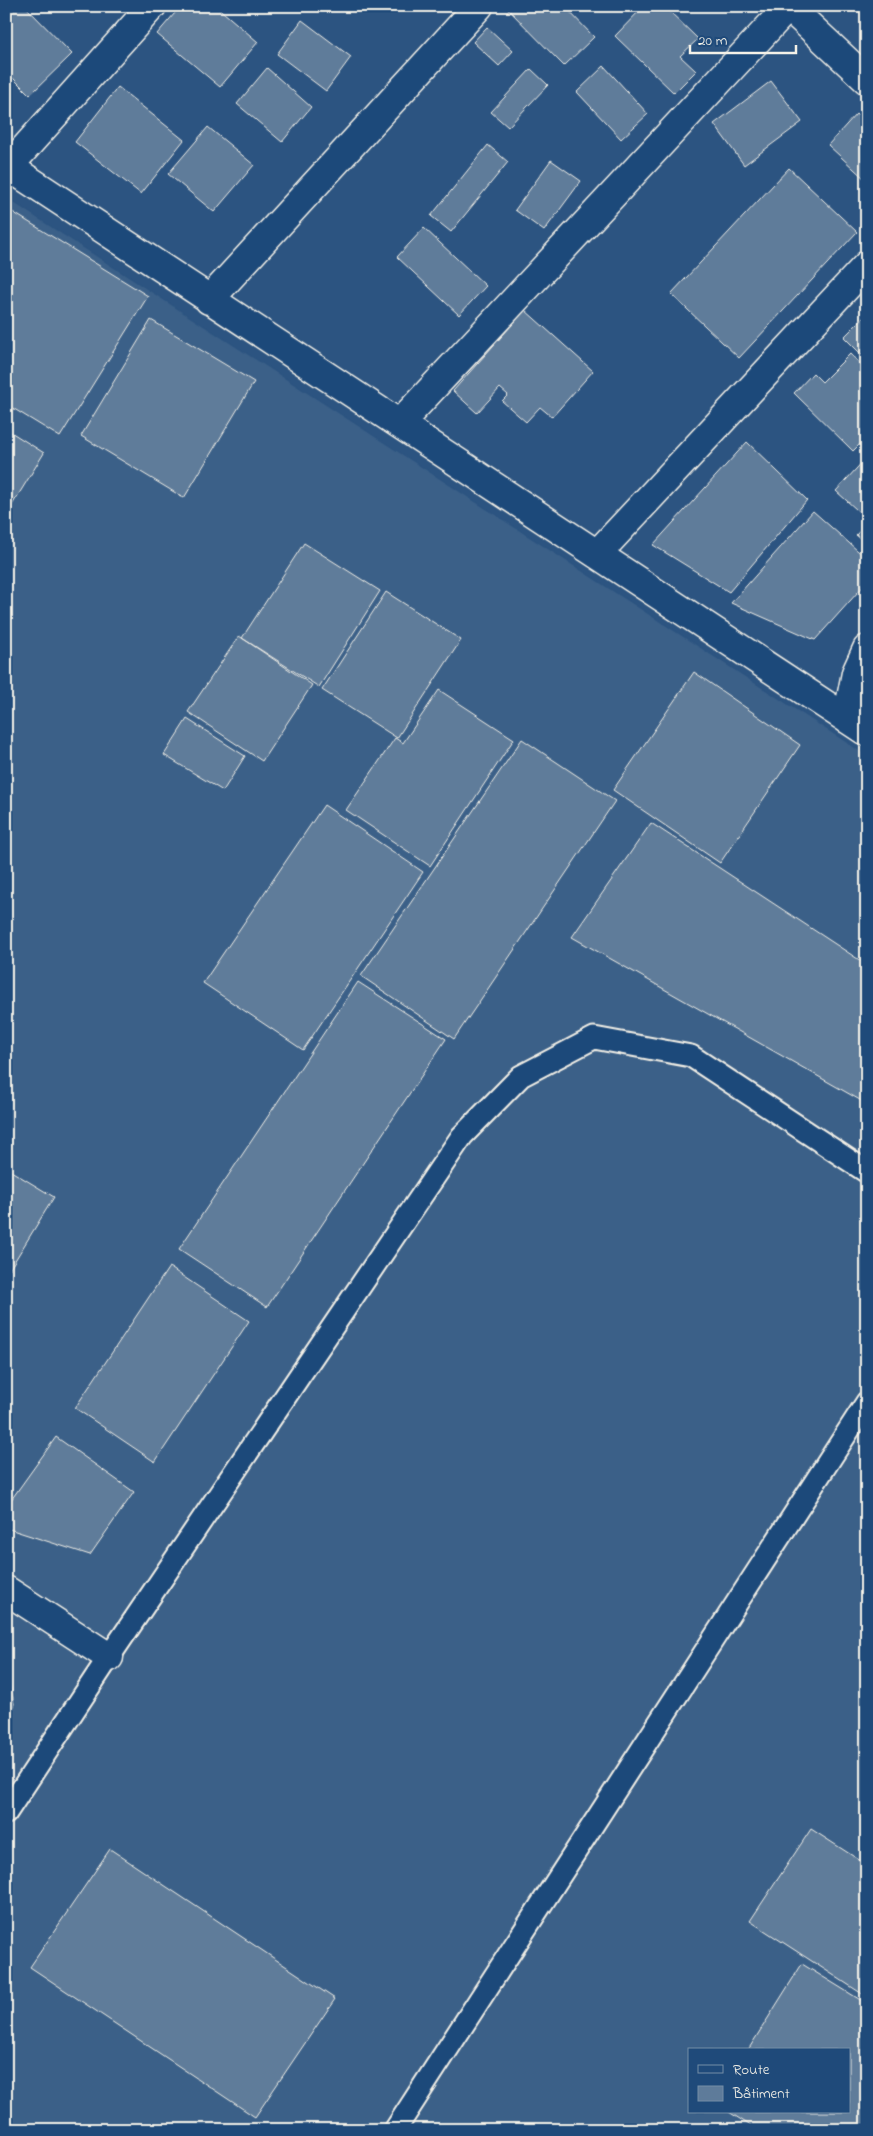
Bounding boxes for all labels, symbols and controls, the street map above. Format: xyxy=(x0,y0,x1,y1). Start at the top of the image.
scale bar xyxy=(690,22,797,54)
text: 20 m xyxy=(698,30,728,52)
legend xyxy=(688,2048,850,2114)
text: Route xyxy=(733,2059,770,2081)
text: Bâtiment xyxy=(732,2083,790,2105)

